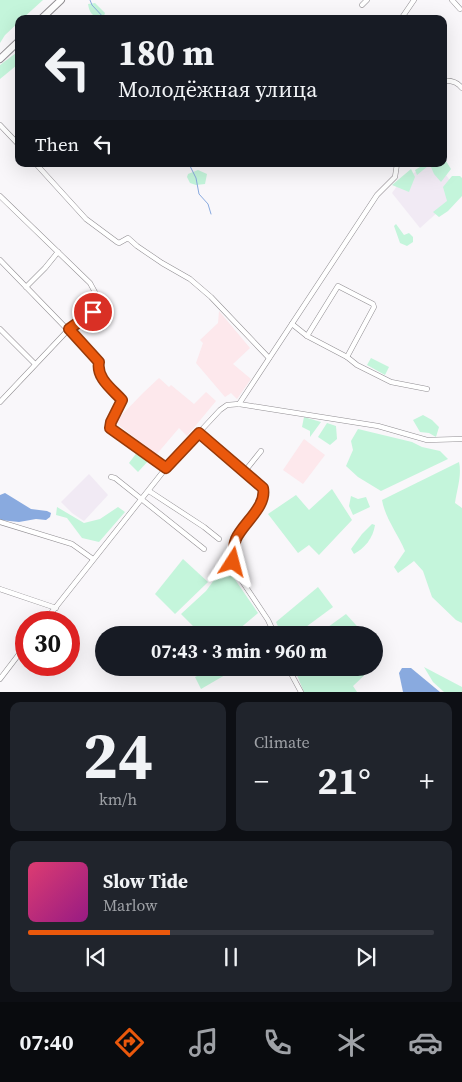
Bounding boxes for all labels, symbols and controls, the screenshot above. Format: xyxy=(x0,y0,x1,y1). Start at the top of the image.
text: 180 m xyxy=(118,29,214,77)
icon: left xyxy=(35,35,100,100)
text: Молодёжная улица xyxy=(118,74,317,104)
icon: left xyxy=(89,130,117,158)
text: Then xyxy=(35,131,79,157)
pin xyxy=(72,291,114,333)
icon: arrive xyxy=(79,298,107,326)
position arrow xyxy=(206,535,258,587)
speed limit sign: 30 xyxy=(15,611,80,676)
text: 07:43 · 3 min · 960 m xyxy=(151,638,327,664)
text: 24 xyxy=(83,711,153,800)
text: Climate xyxy=(254,731,310,753)
text: 21° xyxy=(317,755,371,807)
text: − xyxy=(254,762,269,800)
text: + xyxy=(419,762,434,800)
text: km/h xyxy=(99,788,137,810)
text: Slow Tide xyxy=(103,868,188,894)
text: Marlow xyxy=(103,894,158,916)
icon: previous xyxy=(82,943,110,971)
icon: pause xyxy=(217,943,245,971)
icon: next xyxy=(352,943,380,971)
icon: directions xyxy=(112,1025,147,1060)
icon: music xyxy=(186,1025,221,1060)
icon: phone xyxy=(260,1025,295,1060)
icon: climate xyxy=(334,1025,369,1060)
icon: car xyxy=(408,1025,443,1060)
text: 07:40 xyxy=(19,1027,74,1057)

